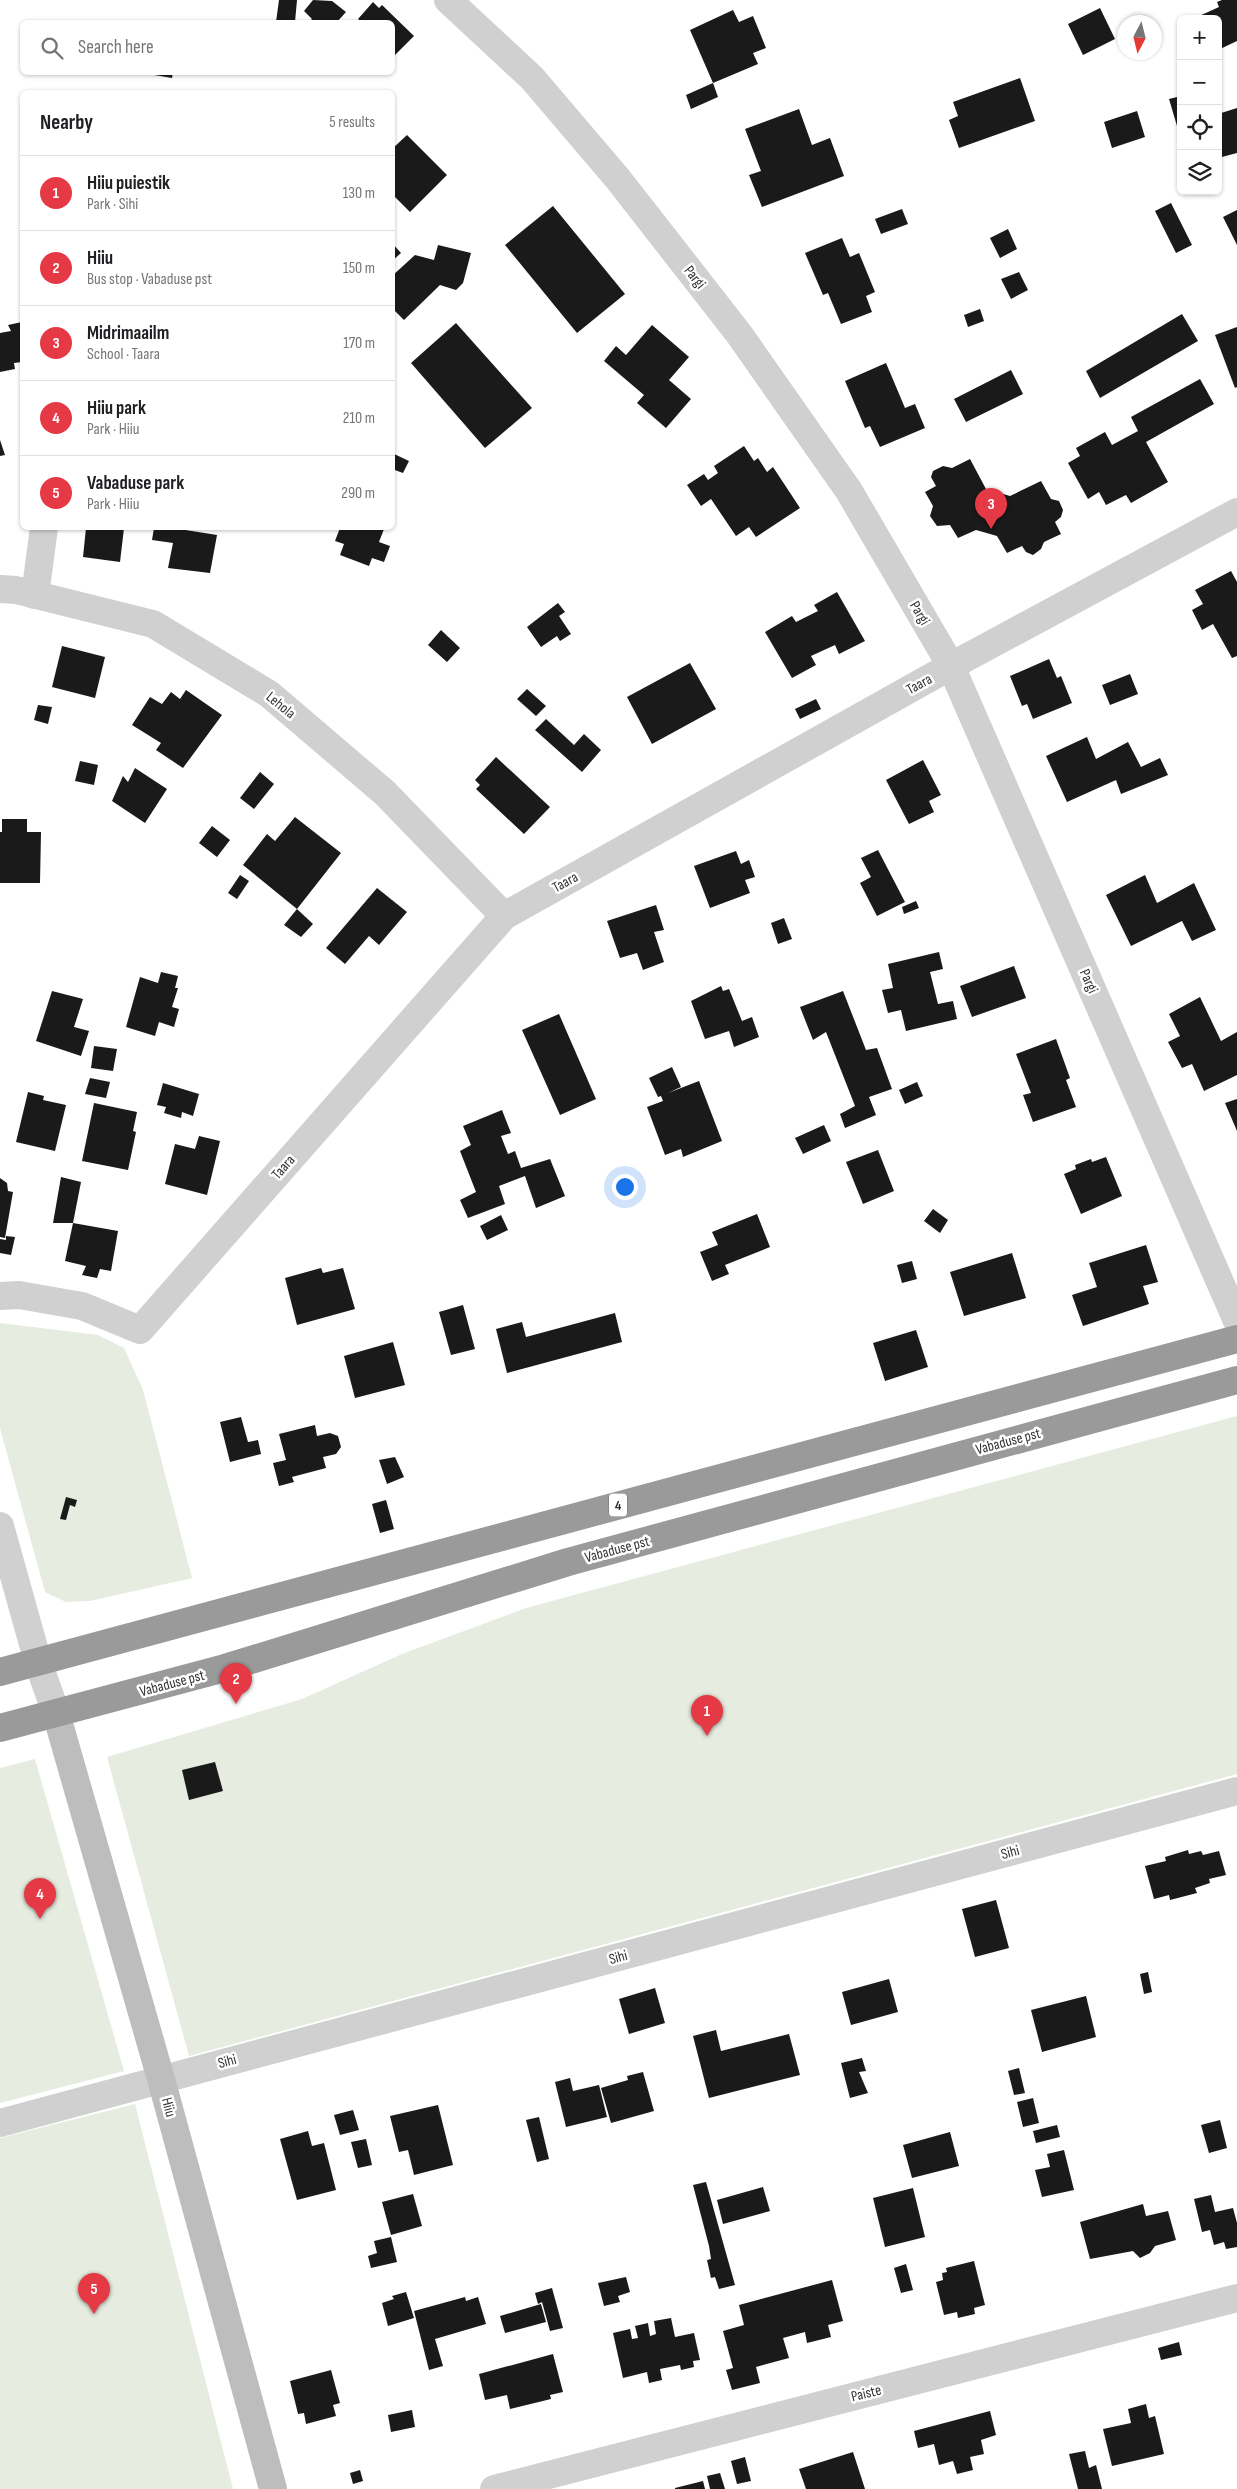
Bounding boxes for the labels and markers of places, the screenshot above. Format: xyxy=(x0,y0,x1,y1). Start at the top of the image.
pin: 3 xyxy=(975,488,1007,529)
pin: 2 xyxy=(220,1663,252,1704)
pin: 1 xyxy=(691,1695,723,1736)
pin: 4 xyxy=(24,1878,56,1919)
pin: 5 xyxy=(78,2273,110,2314)

